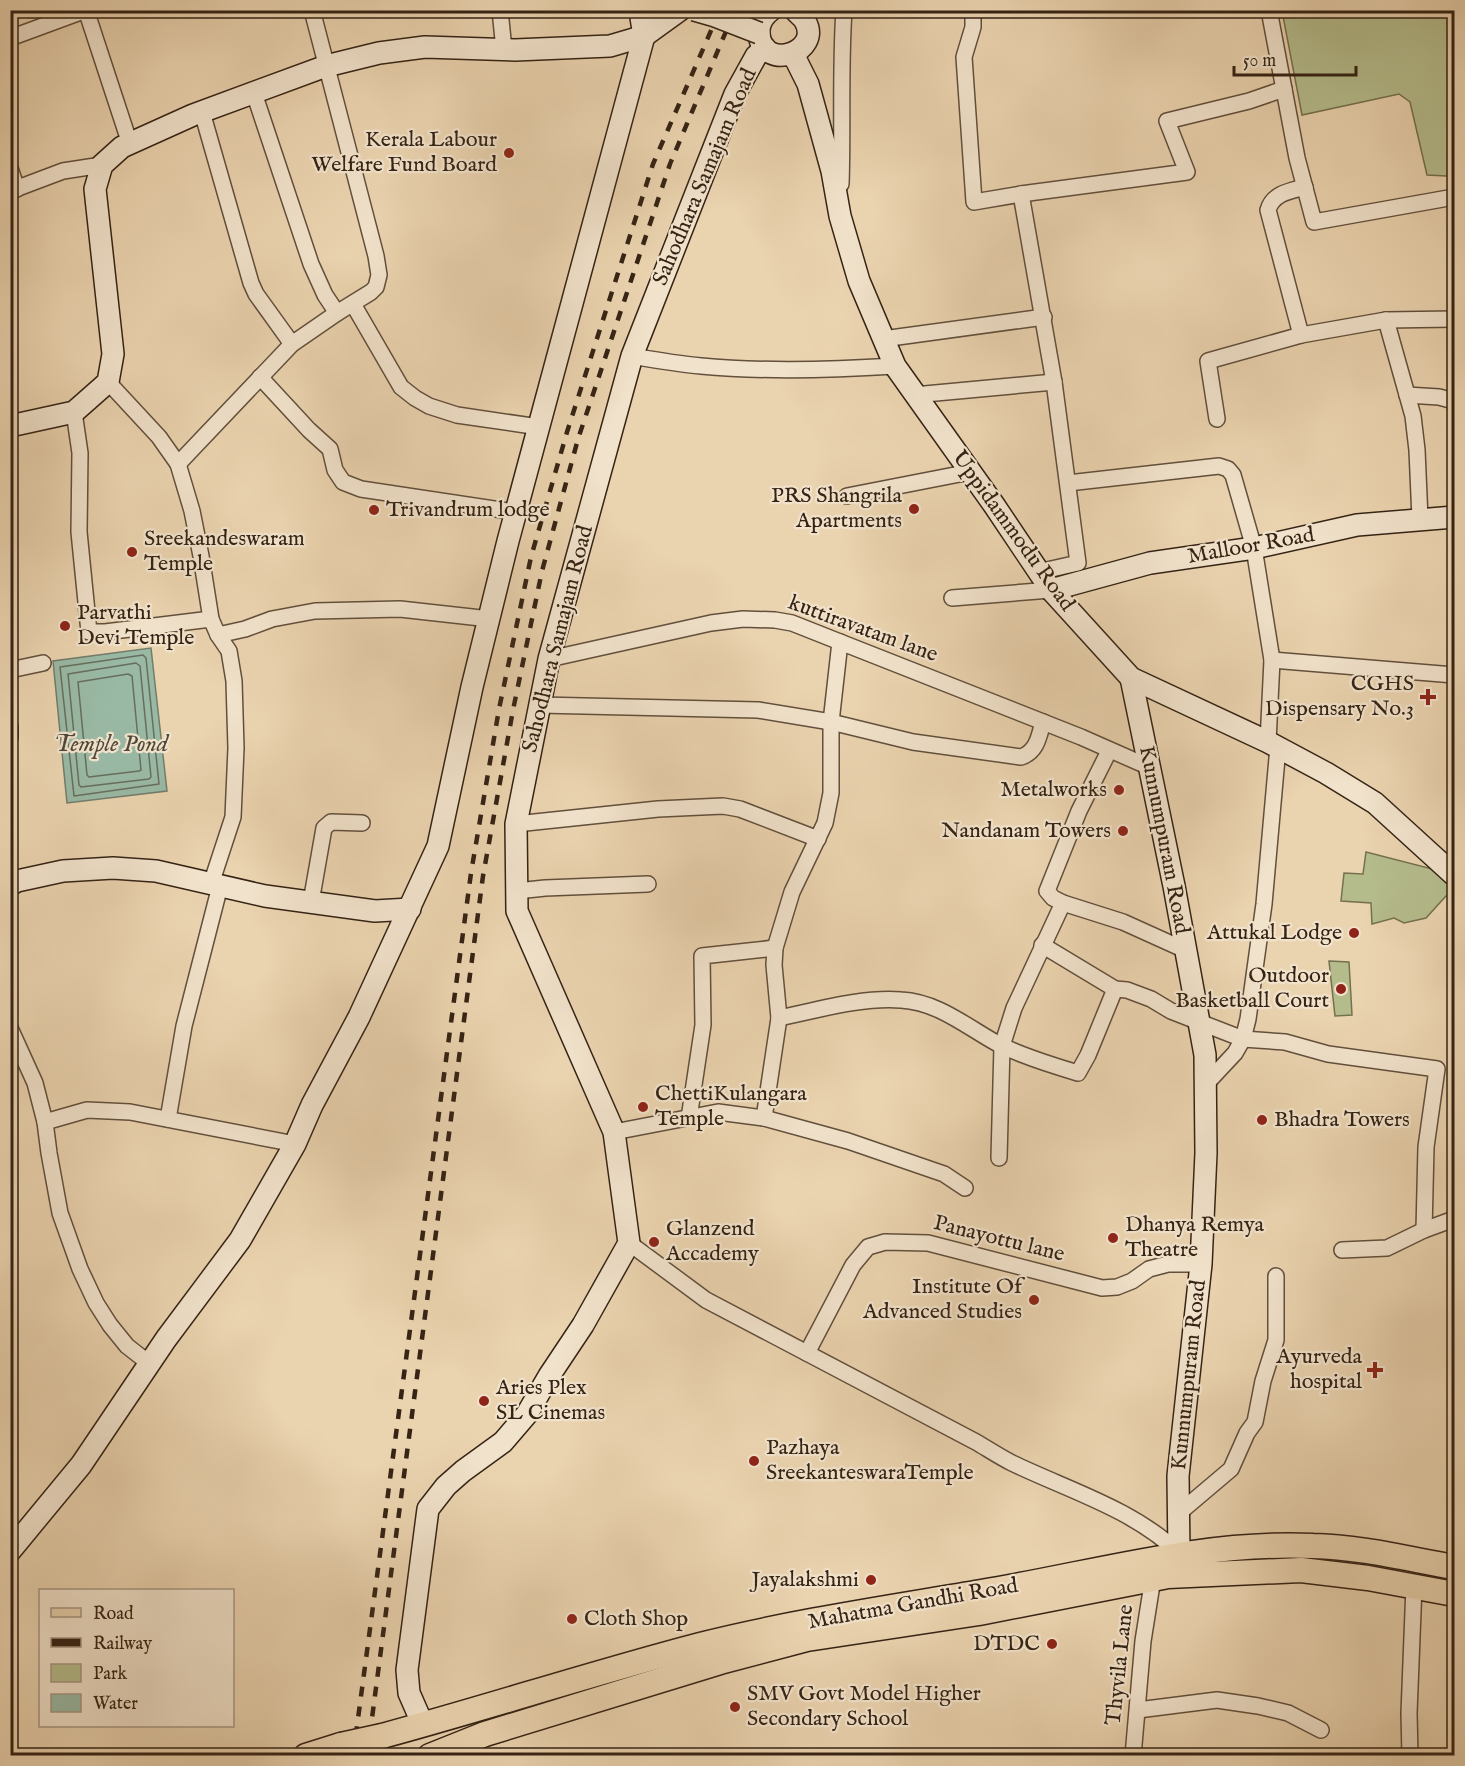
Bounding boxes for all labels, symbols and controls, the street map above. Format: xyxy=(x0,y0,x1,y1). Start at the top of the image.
scale bar xyxy=(1234,39,1356,77)
text: 50 m xyxy=(1243,50,1276,73)
street label: Sahodhara Samajam Road xyxy=(647,64,764,290)
place label: Kerala Labour Welfare Fund Board xyxy=(311,126,497,179)
marker: Kerala Labour Welfare Fund Board xyxy=(502,146,516,160)
street label: Uppidammodu Road xyxy=(945,445,1081,617)
place label: PRS Shangrila Apartments xyxy=(771,482,902,535)
place label: Trivandrum lodge xyxy=(386,496,550,524)
marker: PRS Shangrila Apartments xyxy=(907,502,921,516)
marker: Trivandrum lodge xyxy=(367,503,381,517)
street label: Malloor Road xyxy=(1185,521,1317,571)
street label: Sahodhara Samajam Road xyxy=(516,522,600,755)
place label: Sreekandeswaram Temple xyxy=(144,525,305,578)
marker: Sreekandeswaram Temple xyxy=(125,545,139,559)
street label: kuttiravatam lane xyxy=(784,589,942,669)
place label: Parvathi Devi Temple xyxy=(77,599,194,652)
marker: Parvathi Devi Temple xyxy=(58,619,72,633)
place label: CGHS Dispensary No.3 xyxy=(1265,670,1414,723)
marker: CGHS Dispensary No.3 xyxy=(1419,688,1437,706)
water label: Temple Pond xyxy=(54,729,170,760)
street label: Kunnumpuram Road xyxy=(1132,743,1196,937)
place label: Metalworks xyxy=(1000,776,1107,804)
marker: Metalworks xyxy=(1112,783,1126,797)
place label: Nandanam Towers xyxy=(941,817,1111,845)
marker: Nandanam Towers xyxy=(1116,824,1130,838)
place label: Attukal Lodge xyxy=(1206,919,1342,947)
marker: Attukal Lodge xyxy=(1347,926,1361,940)
place label: Outdoor Basketball Court xyxy=(1175,962,1329,1015)
marker: Outdoor Basketball Court xyxy=(1334,982,1348,996)
place label: ChettiKulangara Temple xyxy=(655,1080,807,1133)
marker: ChettiKulangara Temple xyxy=(636,1100,650,1114)
place label: Bhadra Towers xyxy=(1274,1106,1410,1134)
marker: Bhadra Towers xyxy=(1255,1113,1269,1127)
street label: Panayottu lane xyxy=(931,1209,1067,1269)
place label: Dhanya Remya Theatre xyxy=(1125,1211,1265,1264)
place label: Glanzend Accademy xyxy=(665,1215,759,1268)
marker: Dhanya Remya Theatre xyxy=(1106,1231,1120,1245)
marker: Glanzend Accademy xyxy=(647,1235,661,1249)
place label: Institute Of Advanced Studies xyxy=(862,1273,1026,1326)
street label: Kunnumpuram Road xyxy=(1165,1278,1213,1472)
marker: Institute Of Advanced Studies xyxy=(1027,1293,1041,1307)
place label: Ayurveda hospital xyxy=(1275,1343,1362,1396)
marker: Ayurveda hospital xyxy=(1366,1361,1384,1379)
place label: Aries Plex SL Cinemas xyxy=(495,1374,605,1427)
marker: Aries Plex SL Cinemas xyxy=(477,1394,491,1408)
place label: Pazhaya SreekanteswaraTemple xyxy=(766,1434,974,1487)
marker: Pazhaya SreekanteswaraTemple xyxy=(747,1454,761,1468)
place label: Jayalakshmi xyxy=(749,1566,859,1594)
street label: Mahatma Gandhi Road xyxy=(806,1572,1020,1636)
marker: Jayalakshmi xyxy=(864,1573,878,1587)
legend xyxy=(39,1589,234,1727)
text: Road xyxy=(93,1603,134,1626)
street label: Thyvila Lane xyxy=(1100,1603,1140,1727)
place label: Cloth Shop xyxy=(584,1605,688,1633)
marker: Cloth Shop xyxy=(565,1612,579,1626)
place label: DTDC xyxy=(973,1630,1040,1658)
text: Railway xyxy=(93,1633,152,1656)
marker: DTDC xyxy=(1045,1637,1059,1651)
text: Park xyxy=(93,1663,128,1686)
place label: SMV Govt Model Higher Secondary School xyxy=(747,1680,981,1733)
text: Water xyxy=(93,1693,138,1716)
marker: SMV Govt Model Higher Secondary School xyxy=(728,1700,742,1714)

